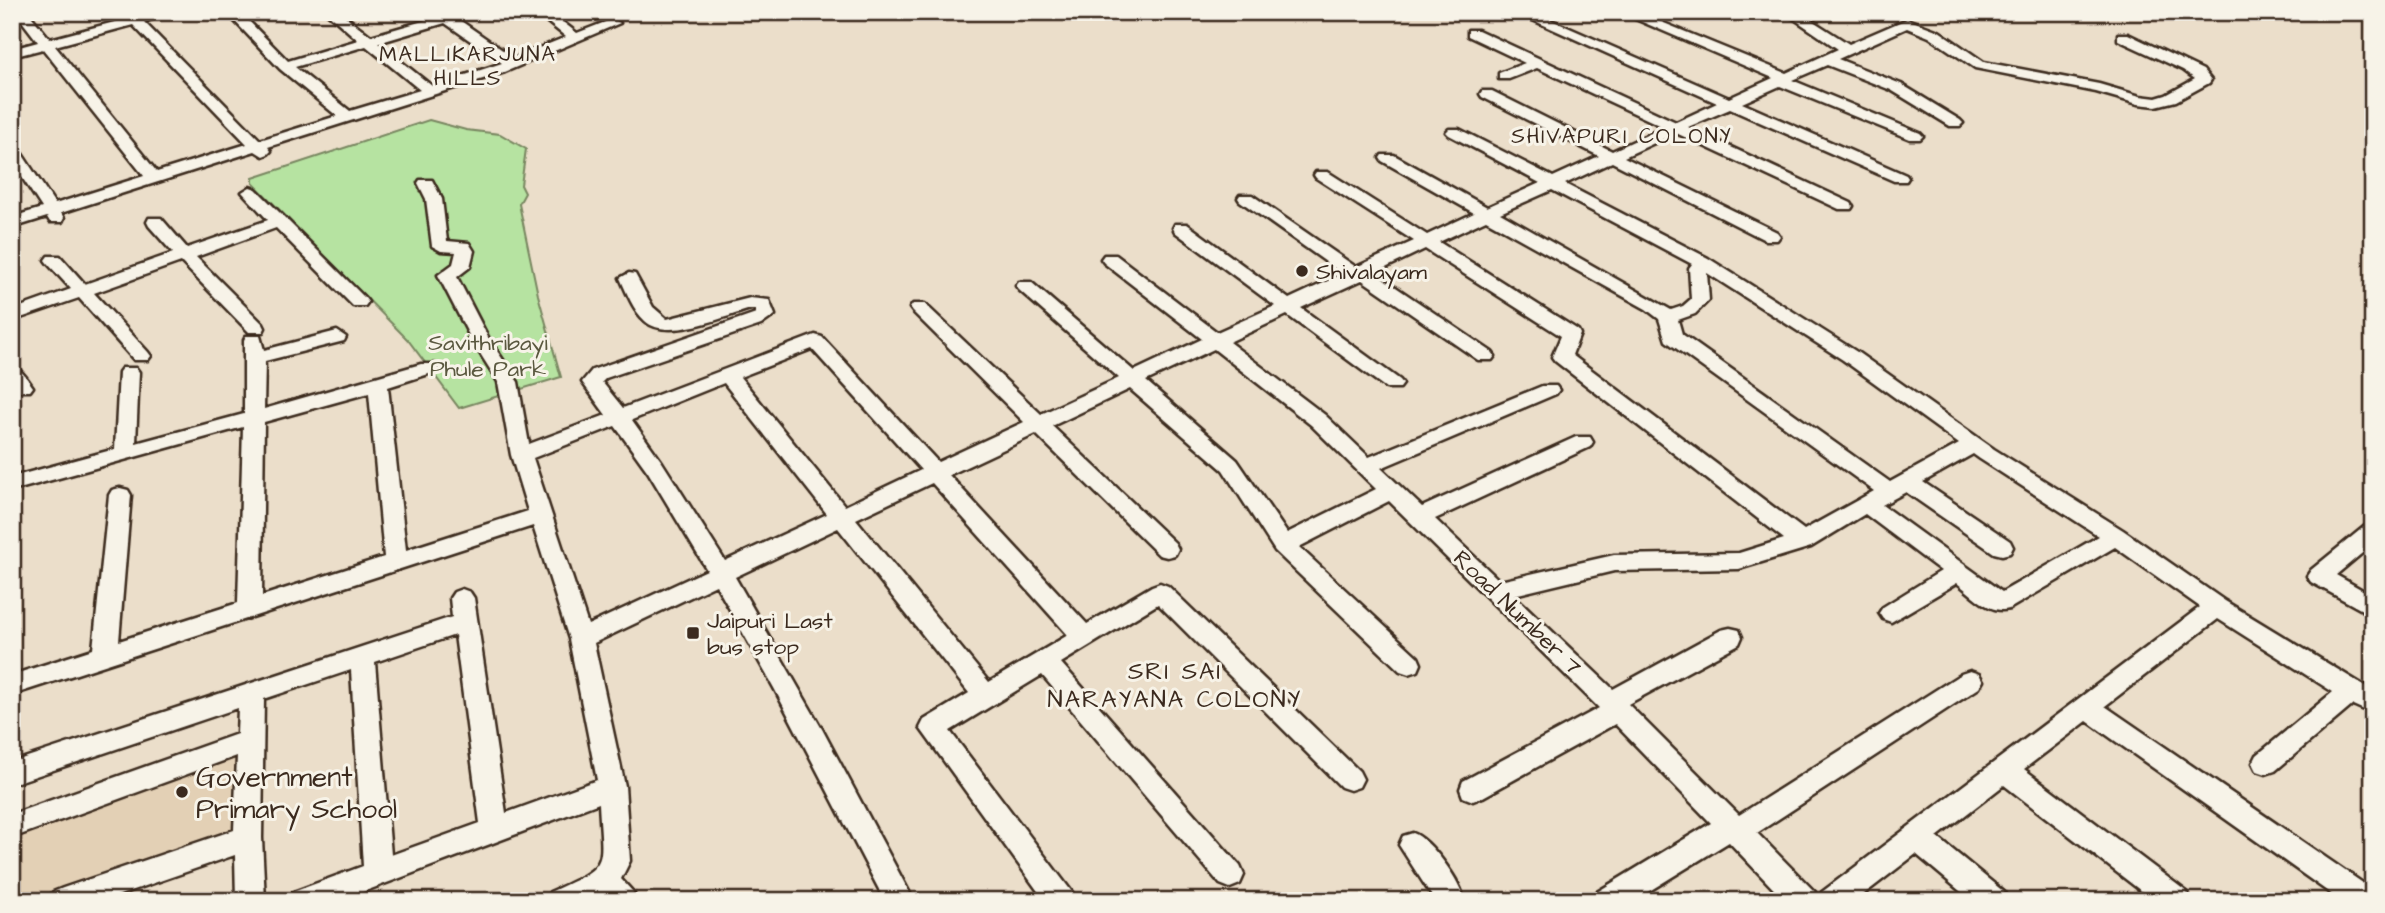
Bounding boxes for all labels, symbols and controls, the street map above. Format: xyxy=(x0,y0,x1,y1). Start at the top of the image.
district label: MALLIKARJUNA HILLS xyxy=(379,40,557,93)
district label: SHIVAPURI COLONY xyxy=(1511,122,1733,151)
place label: Shivalayam xyxy=(1316,256,1427,289)
marker: Shivalayam xyxy=(1294,263,1310,279)
park label: Savithribayi Phule Park xyxy=(428,327,548,385)
street label: Road Number 7 xyxy=(1446,543,1589,682)
place label: Jaipuri Last bus stop xyxy=(707,605,833,663)
marker: Jaipuri Last bus stop xyxy=(685,625,701,641)
district label: SRI SAI NARAYANA COLONY xyxy=(1048,655,1302,717)
place label: Government Primary School xyxy=(196,758,397,831)
marker: Government Primary School xyxy=(174,784,190,800)

